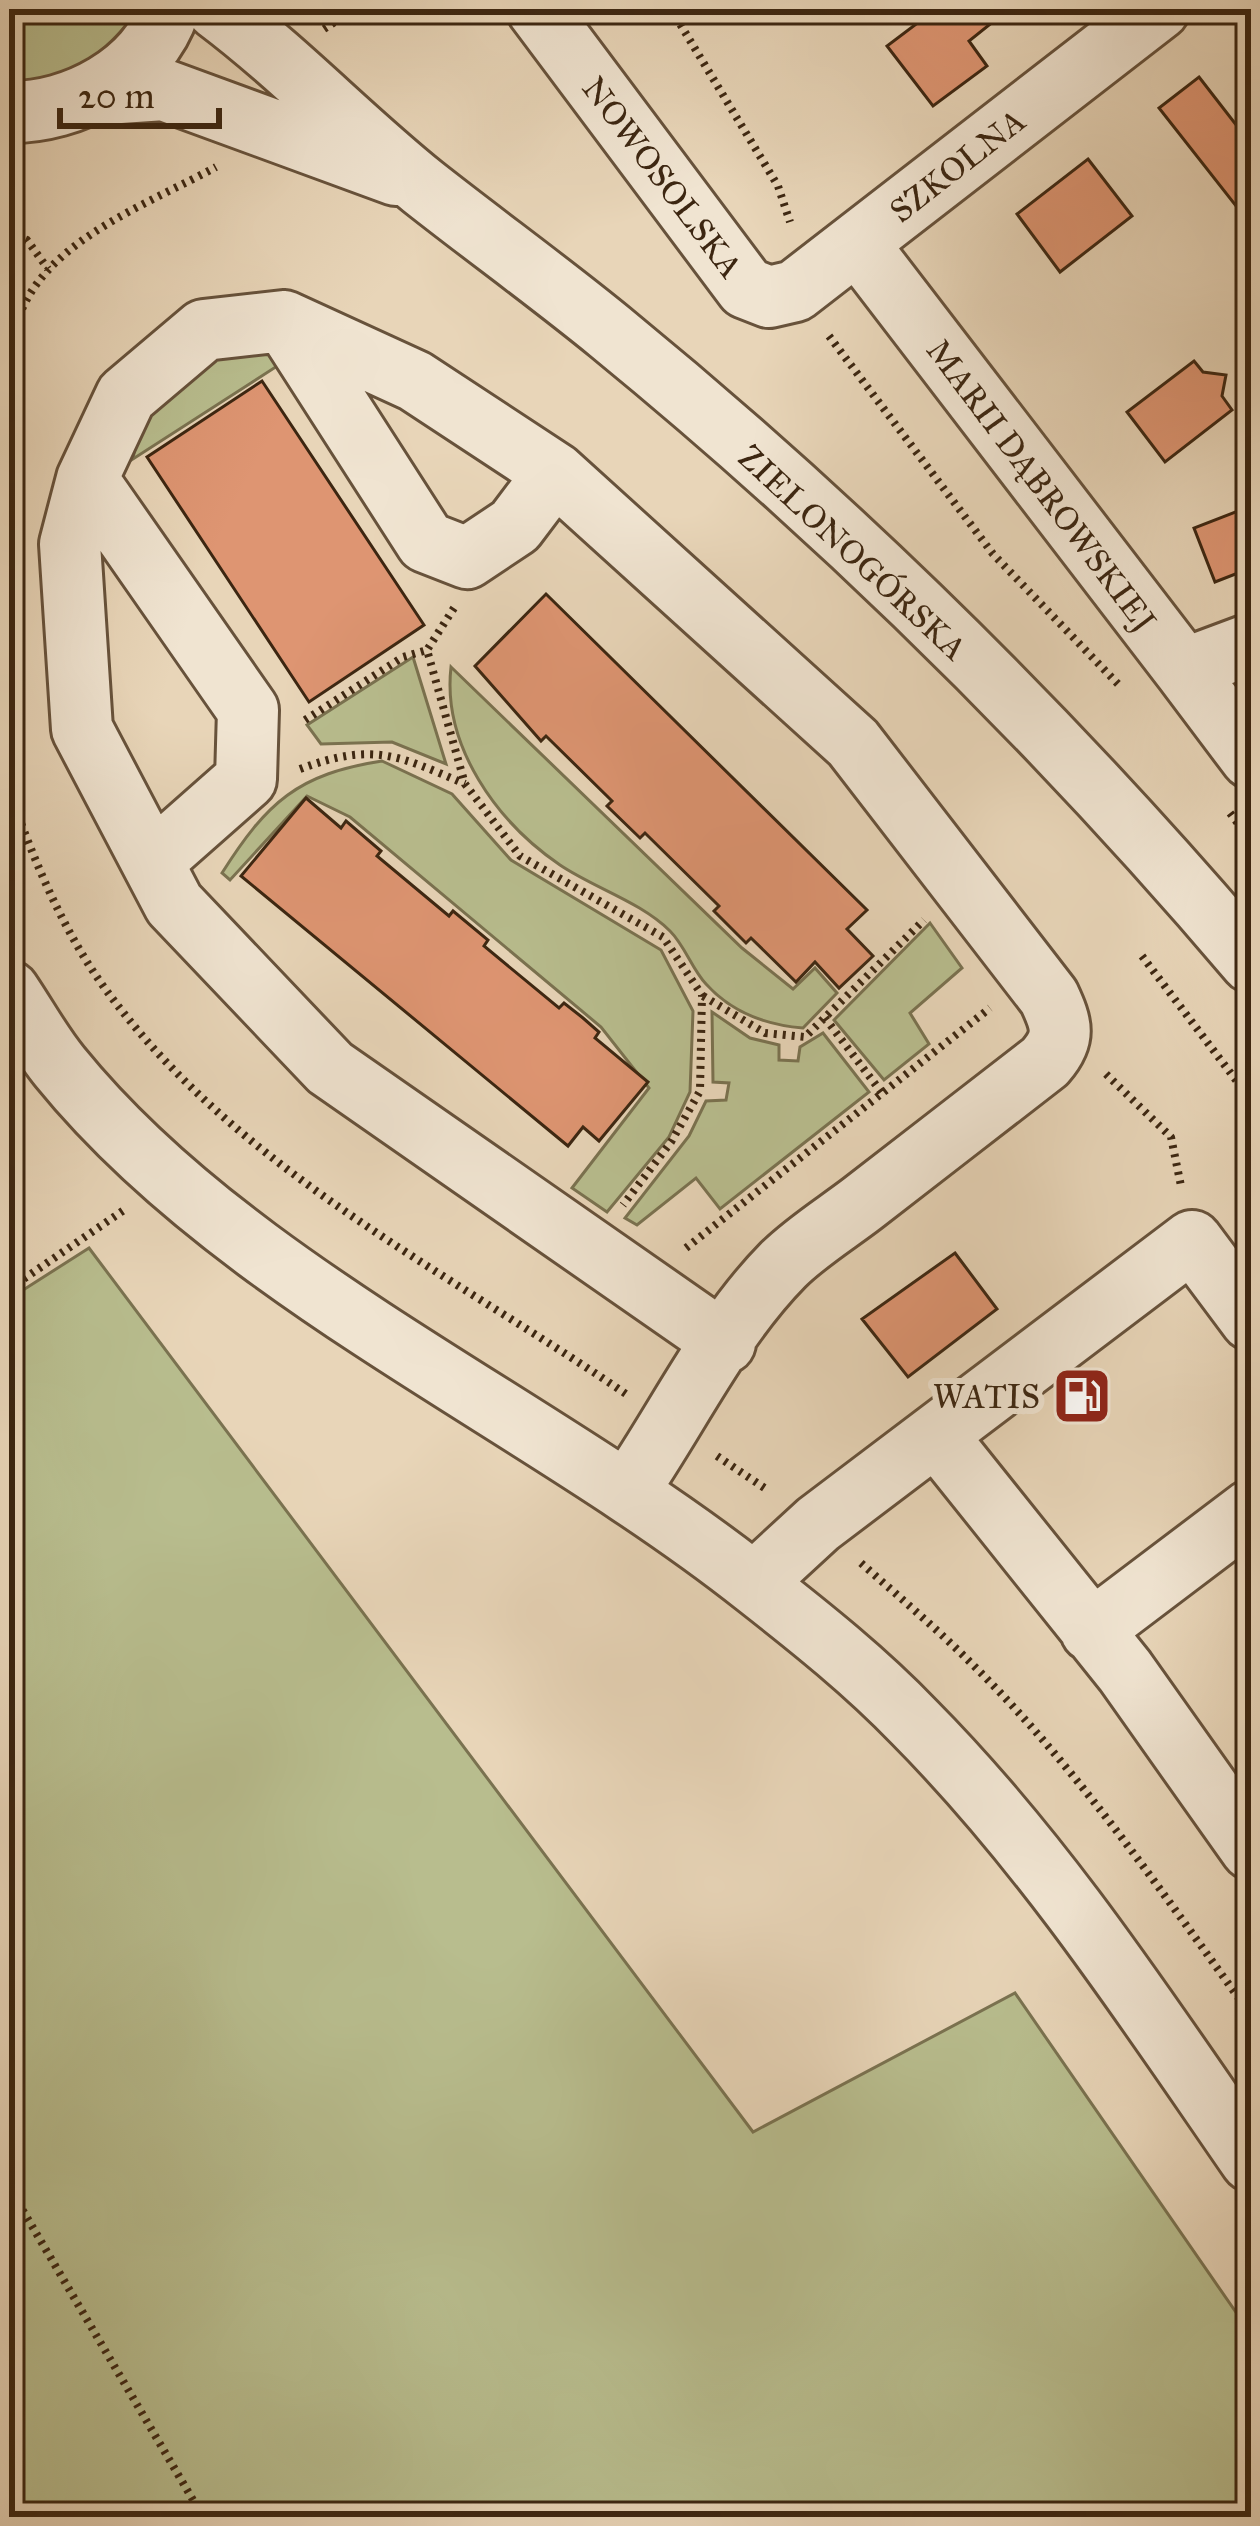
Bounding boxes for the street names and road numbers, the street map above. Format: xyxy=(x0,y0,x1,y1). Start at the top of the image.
street label: NOWOSOLSKA xyxy=(574,69,751,286)
street label: SZKOLNA xyxy=(882,100,1033,231)
street label: MARII DĄBROWSKIEJ xyxy=(917,331,1164,640)
street label: ZIELONOGÓRSKA xyxy=(730,435,976,669)

